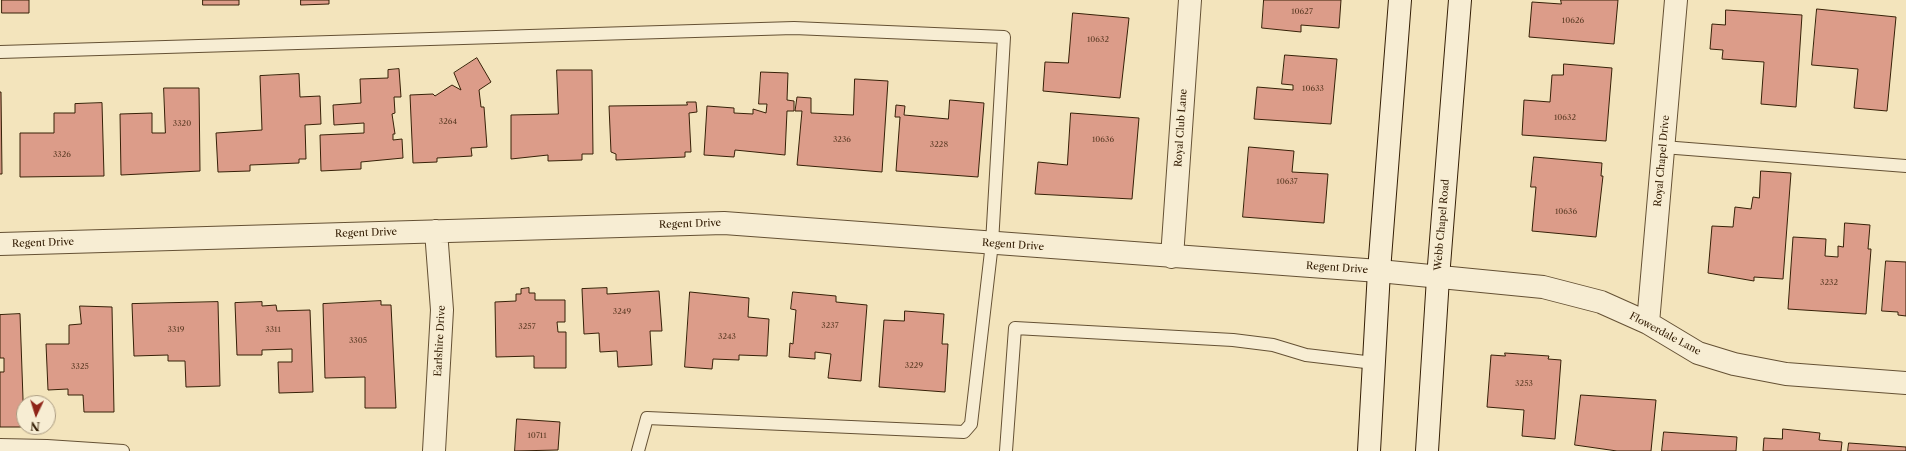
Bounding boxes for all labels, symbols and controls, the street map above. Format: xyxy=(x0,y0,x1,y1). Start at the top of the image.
house number: 10627 xyxy=(1291,7,1313,17)
house number: 10626 xyxy=(1562,16,1584,26)
house number: 10632 xyxy=(1087,35,1109,45)
house number: 10633 xyxy=(1302,84,1324,94)
street label: Royal Club Lane xyxy=(1172,88,1190,168)
house number: 10632 xyxy=(1554,113,1576,123)
street label: Royal Chapel Drive xyxy=(1652,115,1672,207)
house number: 3264 xyxy=(439,117,457,127)
house number: 3320 xyxy=(173,119,191,129)
house number: 3236 xyxy=(833,135,851,145)
house number: 10636 xyxy=(1092,135,1114,145)
house number: 3228 xyxy=(930,140,948,150)
house number: 3326 xyxy=(53,150,71,160)
house number: 10637 xyxy=(1276,177,1298,187)
street label: Webb Chapel Road xyxy=(1432,179,1452,271)
house number: 10636 xyxy=(1555,207,1577,217)
street label: Regent Drive xyxy=(659,217,721,231)
street label: Regent Drive xyxy=(335,226,397,240)
street label: Regent Drive xyxy=(12,236,74,250)
street label: Regent Drive xyxy=(982,237,1044,253)
street label: Regent Drive xyxy=(1306,260,1368,276)
house number: 3232 xyxy=(1820,278,1838,288)
street label: Earlshire Drive xyxy=(432,305,448,377)
house number: 3249 xyxy=(613,307,631,317)
street label: Flowerdale Lane xyxy=(1627,310,1703,358)
house number: 3237 xyxy=(821,321,839,331)
house number: 3257 xyxy=(518,322,536,332)
house number: 3319 xyxy=(168,325,184,335)
house number: 3311 xyxy=(265,325,281,335)
house number: 3243 xyxy=(718,332,736,342)
house number: 3305 xyxy=(349,336,367,346)
house number: 3229 xyxy=(905,361,923,371)
house number: 3325 xyxy=(71,362,89,372)
house number: 3253 xyxy=(1515,379,1533,389)
north arrow xyxy=(16,395,56,435)
text: N xyxy=(30,419,40,433)
house number: 10711 xyxy=(527,431,547,441)

